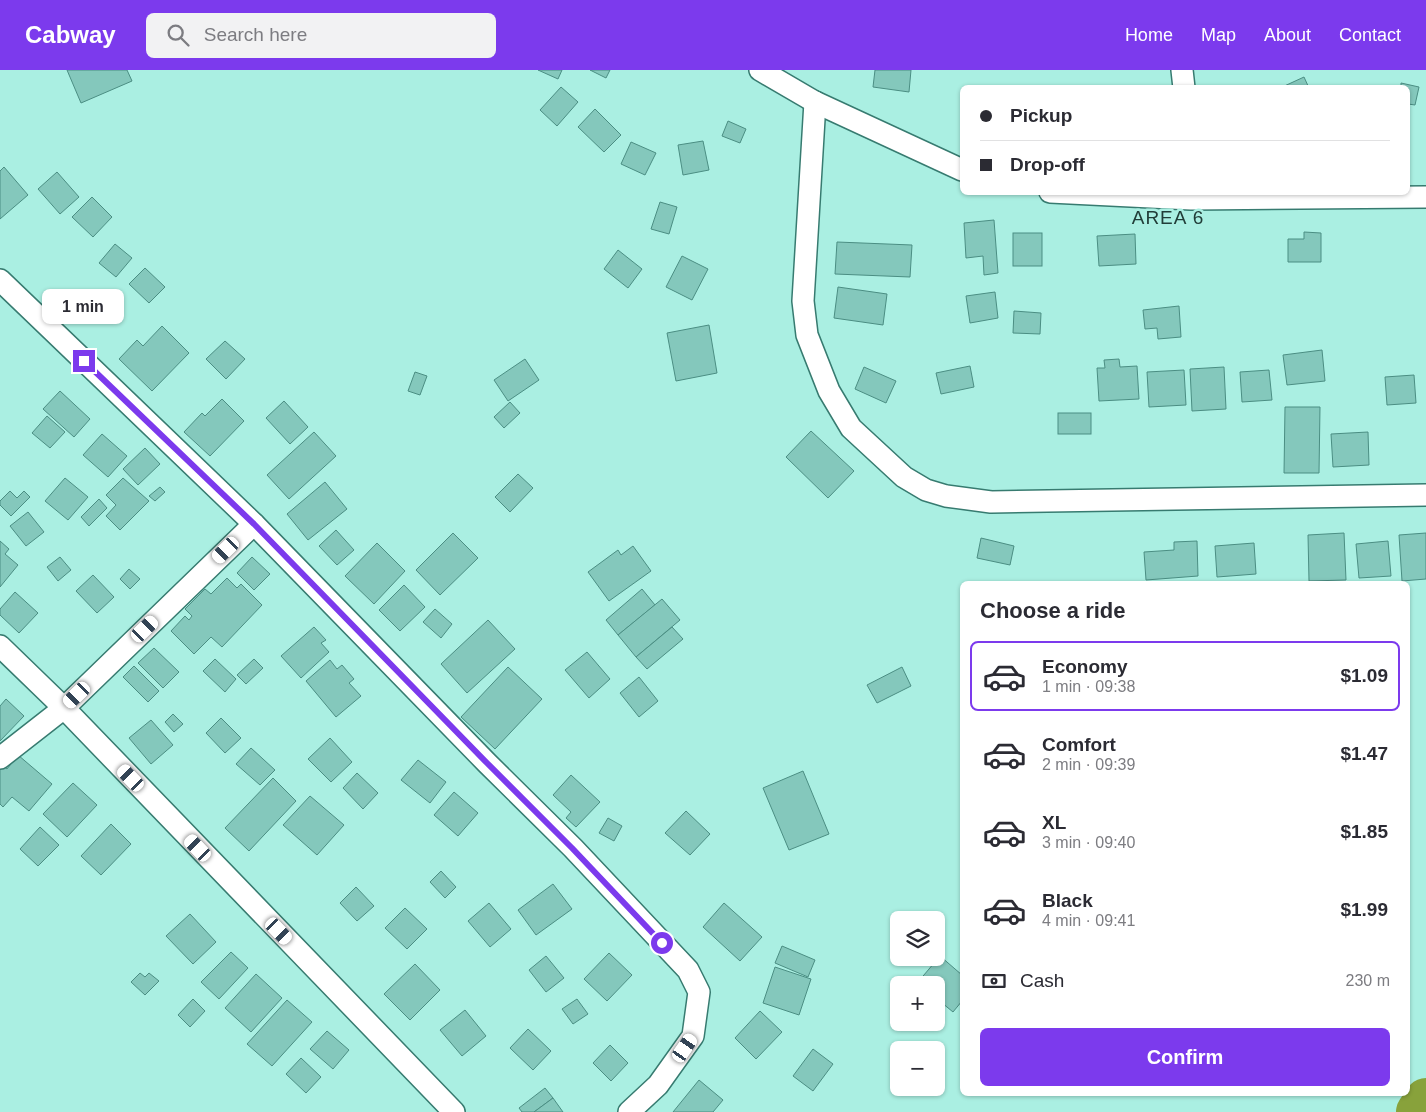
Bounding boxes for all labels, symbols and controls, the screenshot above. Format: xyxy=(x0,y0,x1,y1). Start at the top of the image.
search box xyxy=(146,13,496,58)
text: Cabway xyxy=(25,21,116,48)
icon: search xyxy=(164,21,192,49)
text: Search here xyxy=(204,24,307,45)
text: Home xyxy=(1125,25,1173,45)
text: Map xyxy=(1201,25,1236,45)
text: About xyxy=(1264,25,1311,45)
text: Contact xyxy=(1339,25,1401,45)
text: Pickup xyxy=(1010,105,1072,126)
text: Drop-off xyxy=(1010,154,1085,175)
district label: AREA 6 xyxy=(1132,207,1204,228)
callout: 1 min xyxy=(43,288,125,324)
text: 1 min xyxy=(62,298,104,315)
route end xyxy=(73,350,95,372)
car xyxy=(209,534,242,566)
text: Choose a ride xyxy=(980,598,1125,623)
car xyxy=(128,613,161,645)
icon: car xyxy=(982,654,1027,699)
text: Economy xyxy=(1042,656,1128,677)
text: $1.09 xyxy=(1340,665,1388,686)
text: 1 min · 09:38 xyxy=(1042,678,1135,695)
car xyxy=(60,679,93,711)
icon: car xyxy=(982,732,1027,777)
text: Comfort xyxy=(1042,734,1116,755)
text: $1.47 xyxy=(1340,743,1388,764)
text: 2 min · 09:39 xyxy=(1042,756,1135,773)
car xyxy=(115,762,146,794)
icon: car xyxy=(982,810,1027,855)
text: XL xyxy=(1042,812,1066,833)
text: $1.85 xyxy=(1340,821,1388,842)
car xyxy=(182,832,213,864)
text: 3 min · 09:40 xyxy=(1042,834,1135,851)
icon: car xyxy=(982,888,1027,933)
text: Black xyxy=(1042,890,1093,911)
text: $1.99 xyxy=(1340,899,1388,920)
map controls xyxy=(890,911,945,1096)
button: layers xyxy=(890,911,945,966)
text: 4 min · 09:41 xyxy=(1042,912,1135,929)
car xyxy=(263,915,294,947)
route start xyxy=(651,932,673,954)
icon: cash xyxy=(980,967,1008,995)
text: Cash xyxy=(1020,970,1064,991)
text: 230 m xyxy=(1346,972,1390,989)
button: + xyxy=(890,976,945,1031)
button: Confirm xyxy=(980,1028,1390,1086)
car xyxy=(670,1031,699,1065)
button: − xyxy=(890,1041,945,1096)

